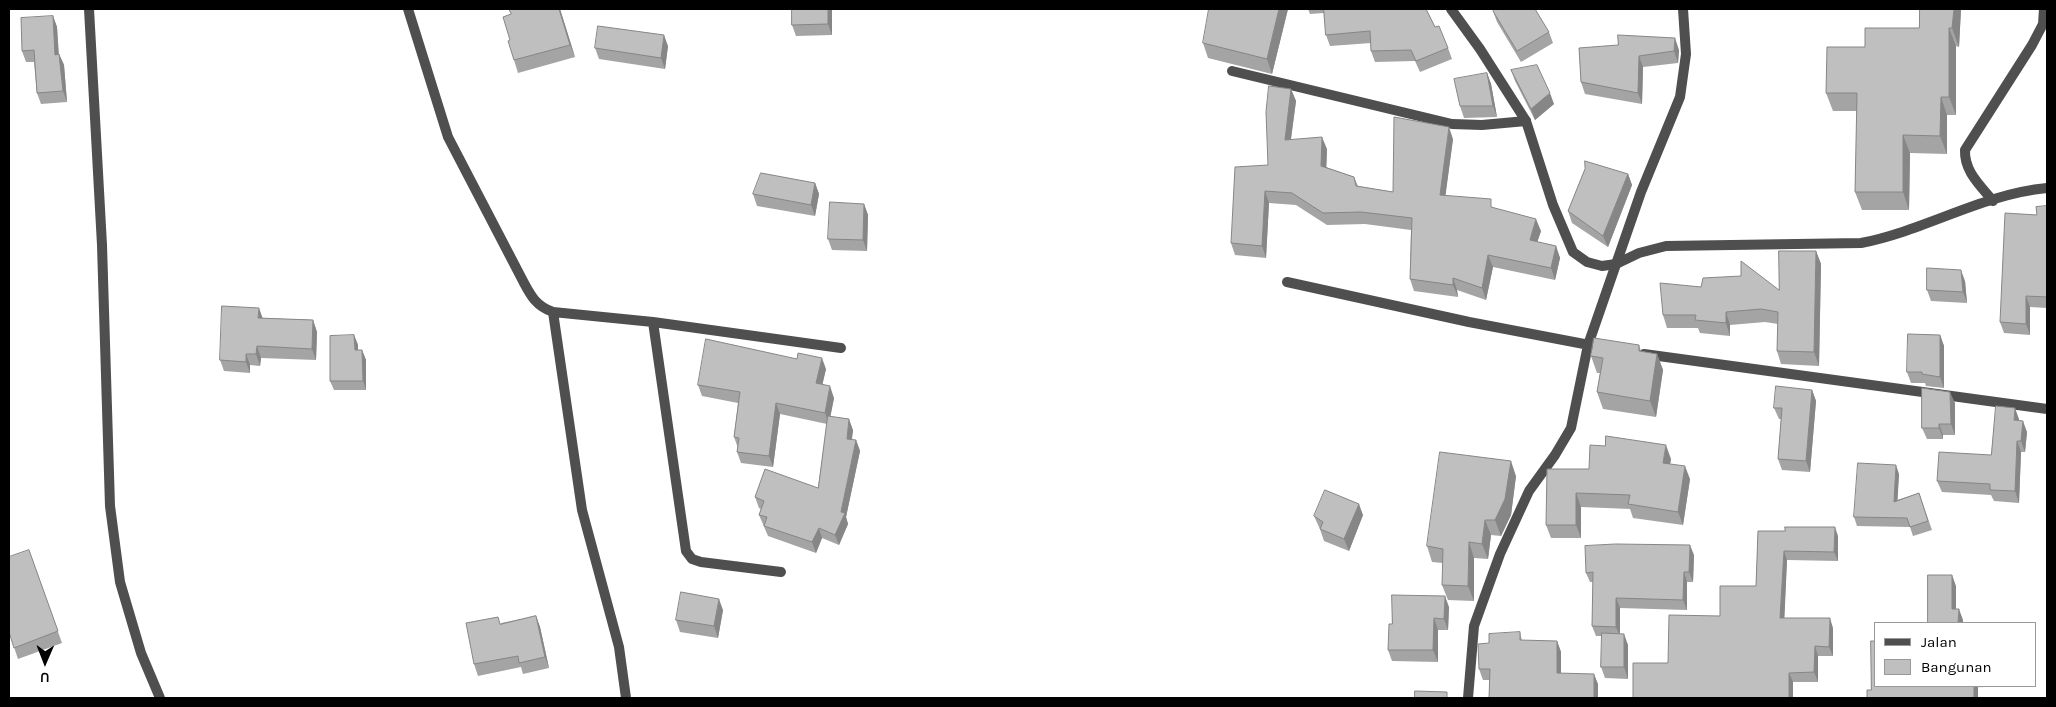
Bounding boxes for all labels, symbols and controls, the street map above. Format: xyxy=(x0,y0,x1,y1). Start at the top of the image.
legend xyxy=(1874,622,2036,687)
text: Jalan xyxy=(1921,633,1957,651)
north arrow xyxy=(20,637,70,687)
text: Bangunan xyxy=(1921,658,1992,676)
text: U xyxy=(40,669,50,686)

